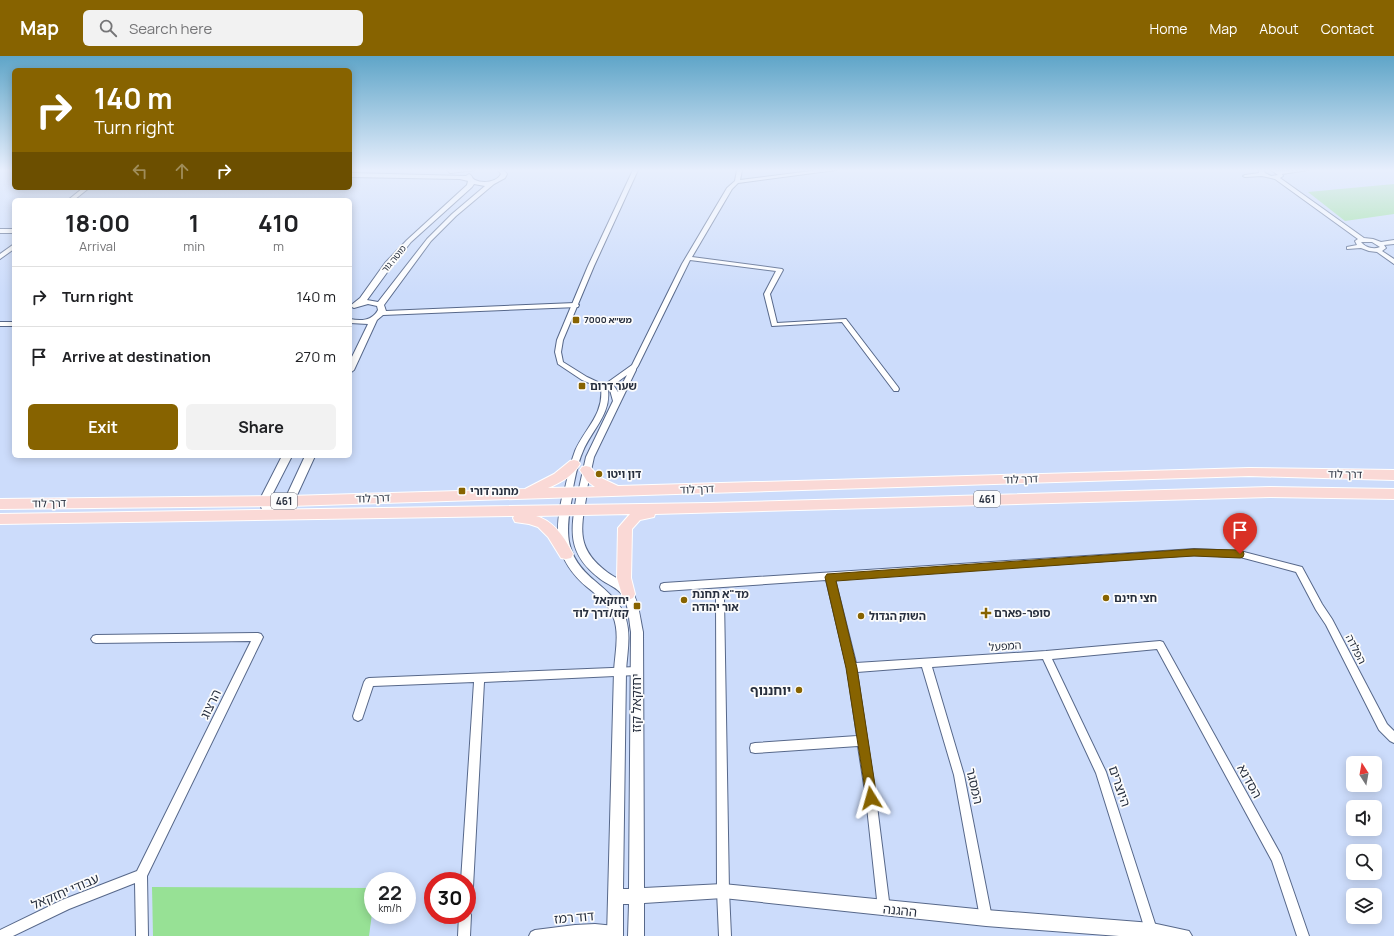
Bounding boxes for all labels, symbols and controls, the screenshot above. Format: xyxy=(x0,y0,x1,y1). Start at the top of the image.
search box xyxy=(83,10,363,46)
text: Map xyxy=(20,15,59,41)
icon: search xyxy=(97,17,119,39)
text: Search here xyxy=(129,18,212,39)
text: Home xyxy=(1150,19,1187,38)
text: Map xyxy=(1209,19,1237,38)
text: About xyxy=(1259,19,1299,38)
text: Contact xyxy=(1321,19,1374,38)
text: 140 m xyxy=(94,79,173,117)
icon: right xyxy=(28,84,80,136)
text: Turn right xyxy=(94,115,175,139)
icon: left xyxy=(129,160,151,182)
icon: ahead xyxy=(171,160,193,182)
icon: right xyxy=(213,160,235,182)
text: 18:00 xyxy=(65,206,130,239)
text: 1 xyxy=(189,206,199,239)
text: 410 xyxy=(258,206,299,239)
text: Arrival xyxy=(79,237,116,255)
text: min xyxy=(183,237,205,255)
text: m xyxy=(273,237,284,255)
street label: מוטה גור xyxy=(378,242,409,275)
icon: right xyxy=(28,286,50,308)
text: Turn right xyxy=(62,286,133,307)
text: 140 m xyxy=(296,286,336,307)
place label: מש״א 7000 xyxy=(584,313,633,326)
marker: מש״א 7000 xyxy=(571,315,581,325)
icon: arrive xyxy=(28,346,50,368)
text: Arrive at destination xyxy=(62,346,211,367)
text: 270 m xyxy=(295,346,336,367)
place label: שער דרום xyxy=(590,378,637,393)
marker: שער דרום xyxy=(577,381,587,391)
button: Exit xyxy=(28,404,178,450)
button: Share xyxy=(186,404,336,450)
place label: דון ויטו xyxy=(607,466,642,481)
street label: דרך לוד xyxy=(1328,466,1362,481)
marker: דון ויטו xyxy=(594,469,604,479)
street label: דרך לוד xyxy=(1004,470,1038,487)
street label: דרך לוד xyxy=(680,480,714,497)
place label: מחנה דורי xyxy=(470,483,519,498)
marker: מחנה דורי xyxy=(457,486,467,496)
street label: דרך לוד xyxy=(356,489,390,506)
road number: 461 xyxy=(974,491,1000,507)
road number: 461 xyxy=(271,493,297,509)
street label: דרך לוד xyxy=(32,495,66,510)
pin xyxy=(1223,513,1257,554)
icon: arrive xyxy=(1229,519,1251,541)
place label: מד"א תחנת אור יהודה xyxy=(692,586,749,614)
place label: חצי חינם xyxy=(1114,590,1157,605)
place label: יחזקאל קזז/דרך לוד xyxy=(573,592,629,620)
marker: חצי חינם xyxy=(1101,593,1111,603)
marker: מד"א תחנת אור יהודה xyxy=(679,595,689,605)
marker: יחזקאל קזז/דרך לוד xyxy=(632,601,642,611)
place label: סופר-פארם xyxy=(994,605,1051,620)
place label: השוק הגדול xyxy=(869,608,926,623)
marker: סופר-פארם xyxy=(981,608,991,618)
marker: השוק הגדול xyxy=(856,611,866,621)
street label: הפלדה xyxy=(1343,631,1370,666)
street label: המפעל xyxy=(988,637,1022,654)
street label: יחזקאל קזז xyxy=(627,673,645,733)
place label: יוחננוף xyxy=(750,681,791,699)
marker: יוחננוף xyxy=(794,685,804,695)
street label: הרצוג xyxy=(195,686,225,722)
north arrow xyxy=(1346,756,1382,792)
map controls xyxy=(1346,756,1382,924)
street label: הסדנא xyxy=(1233,761,1267,801)
street label: היוצרים xyxy=(1105,763,1135,809)
street label: המסגר xyxy=(962,766,988,806)
position arrow xyxy=(850,777,892,819)
button: sound xyxy=(1346,800,1382,836)
button: search xyxy=(1346,844,1382,880)
street label: עבודי יחזקאל xyxy=(28,868,102,913)
speed limit sign: 30 xyxy=(424,872,476,924)
text: 22 xyxy=(378,879,402,906)
button: layers xyxy=(1346,888,1382,924)
street label: ההגנה xyxy=(882,899,918,921)
text: km/h xyxy=(378,901,402,915)
street label: דוד רמז xyxy=(553,906,595,928)

